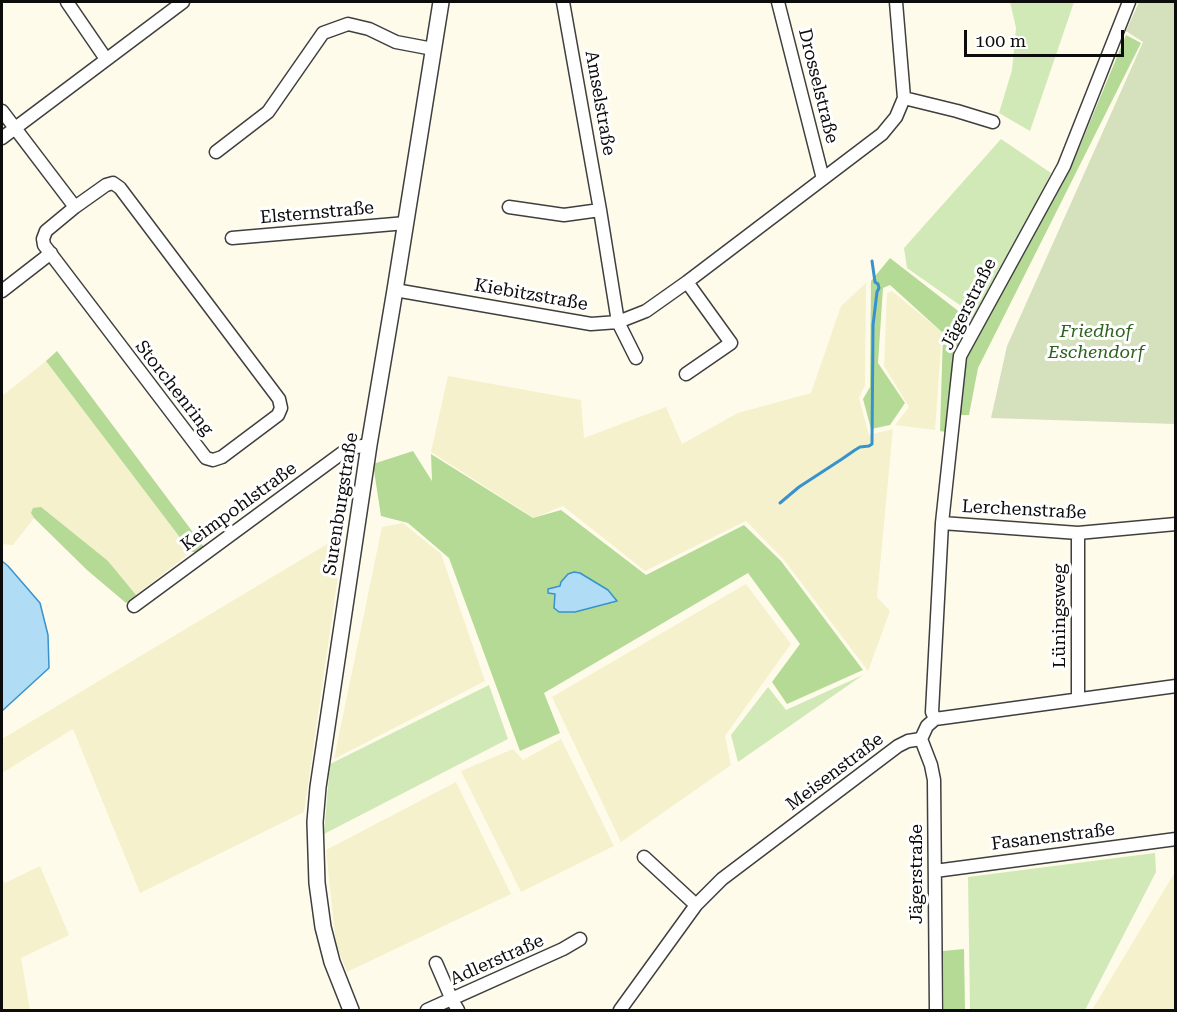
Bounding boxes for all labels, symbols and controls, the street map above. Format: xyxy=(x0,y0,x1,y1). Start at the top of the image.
scale bar xyxy=(967,18,1128,56)
street label: Drosselstraße xyxy=(793,26,843,146)
text: 100 m xyxy=(975,30,1026,51)
street label: Amselstraße xyxy=(580,49,620,157)
street label: Elsternstraße xyxy=(259,197,375,229)
street label: Jägerstraße xyxy=(937,255,1001,353)
street label: Kiebitzstraße xyxy=(473,274,589,316)
park label: Friedhof Eschendorf xyxy=(1048,321,1144,364)
street label: Storchenring xyxy=(130,336,218,440)
street label: Surenburgstraße xyxy=(319,431,363,577)
street label: Keimpohlstraße xyxy=(177,458,301,556)
street label: Lerchenstraße xyxy=(961,496,1087,524)
street label: Lüningsweg xyxy=(1049,564,1071,668)
street label: Meisenstraße xyxy=(782,728,888,816)
street label: Fasanenstraße xyxy=(990,819,1116,855)
street label: Jägerstraße xyxy=(906,824,928,924)
street label: Adlerstraße xyxy=(447,930,547,990)

